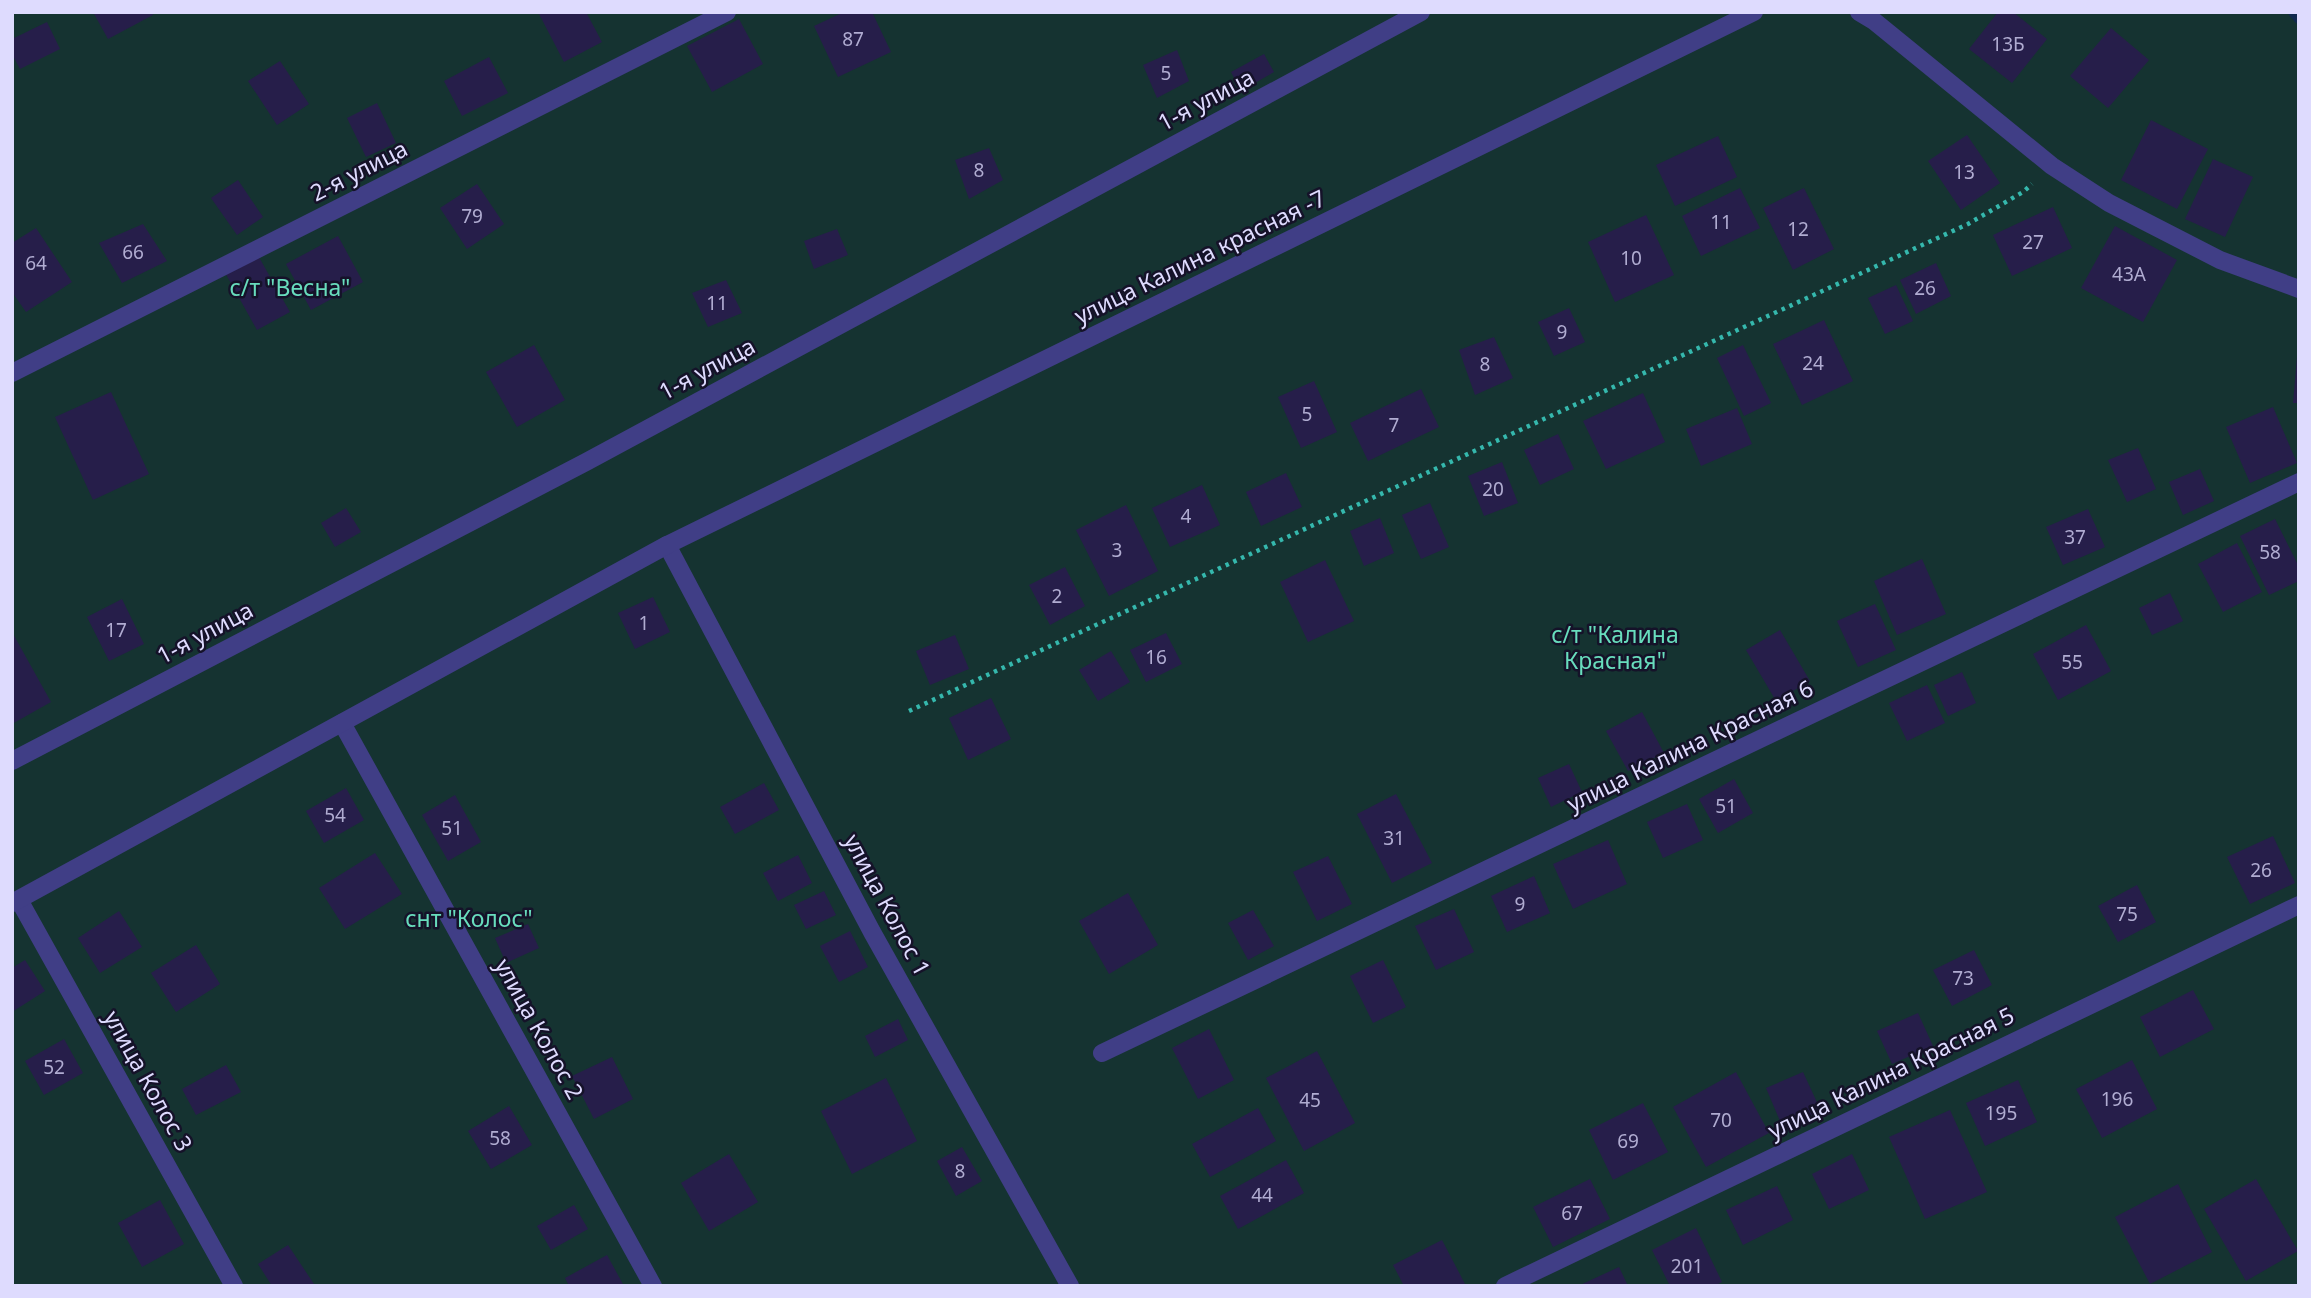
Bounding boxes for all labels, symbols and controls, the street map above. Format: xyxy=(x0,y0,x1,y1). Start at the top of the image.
house number: 87 xyxy=(842,26,864,52)
house number: 13Б xyxy=(1991,31,2025,57)
street label: 1-я улица xyxy=(1152,60,1259,138)
house number: 5 xyxy=(1161,60,1171,86)
street label: 2-я улица xyxy=(304,132,413,208)
house number: 8 xyxy=(974,157,984,183)
house number: 13 xyxy=(1953,159,1975,185)
street label: улица Калина красная -7 xyxy=(1069,181,1331,331)
house number: 79 xyxy=(461,203,483,229)
house number: 11 xyxy=(1710,209,1732,235)
house number: 12 xyxy=(1787,216,1809,242)
house number: 27 xyxy=(2022,229,2044,255)
house number: 66 xyxy=(122,239,144,265)
house number: 10 xyxy=(1620,245,1642,271)
house number: 64 xyxy=(25,250,47,276)
house number: 43А xyxy=(2112,261,2147,287)
park label: с/т "Весна" xyxy=(230,271,350,303)
house number: 26 xyxy=(1914,275,1936,301)
house number: 11 xyxy=(706,290,728,316)
house number: 9 xyxy=(1557,319,1567,345)
street label: 1-я улица xyxy=(653,329,760,407)
house number: 24 xyxy=(1802,350,1824,376)
house number: 8 xyxy=(1480,351,1490,377)
house number: 5 xyxy=(1302,401,1312,427)
house number: 7 xyxy=(1389,412,1399,438)
house number: 20 xyxy=(1482,476,1504,502)
house number: 4 xyxy=(1181,503,1192,529)
house number: 37 xyxy=(2064,524,2086,550)
house number: 3 xyxy=(1112,537,1122,563)
house number: 58 xyxy=(2259,539,2281,565)
house number: 2 xyxy=(1052,583,1062,609)
street label: 1-я улица xyxy=(151,593,258,671)
house number: 1 xyxy=(639,610,649,636)
house number: 17 xyxy=(105,617,127,643)
park label: с/т "Калина Красная" xyxy=(1551,618,1679,676)
house number: 16 xyxy=(1145,644,1167,670)
house number: 55 xyxy=(2061,649,2083,675)
street label: улица Калина Красная 6 xyxy=(1561,671,1818,819)
house number: 51 xyxy=(1715,793,1737,819)
house number: 54 xyxy=(324,802,346,828)
house number: 51 xyxy=(441,815,463,841)
house number: 31 xyxy=(1383,825,1405,851)
street label: улица Колос 1 xyxy=(837,828,939,981)
house number: 26 xyxy=(2250,857,2272,883)
house number: 9 xyxy=(1515,891,1525,917)
house number: 75 xyxy=(2116,901,2138,927)
park label: снт "Колос" xyxy=(405,902,533,934)
street label: улица Колос 2 xyxy=(488,952,592,1105)
house number: 73 xyxy=(1952,965,1974,991)
street label: улица Калина Красная 5 xyxy=(1762,998,2019,1146)
street label: улица Колос 3 xyxy=(97,1004,201,1157)
house number: 52 xyxy=(43,1054,65,1080)
house number: 196 xyxy=(2101,1086,2133,1112)
house number: 45 xyxy=(1299,1087,1321,1113)
house number: 195 xyxy=(1985,1100,2017,1126)
house number: 70 xyxy=(1710,1107,1732,1133)
house number: 58 xyxy=(489,1125,511,1151)
house number: 69 xyxy=(1617,1128,1639,1154)
house number: 8 xyxy=(955,1158,965,1184)
house number: 44 xyxy=(1251,1182,1273,1208)
house number: 67 xyxy=(1561,1200,1583,1226)
house number: 201 xyxy=(1671,1253,1703,1279)

